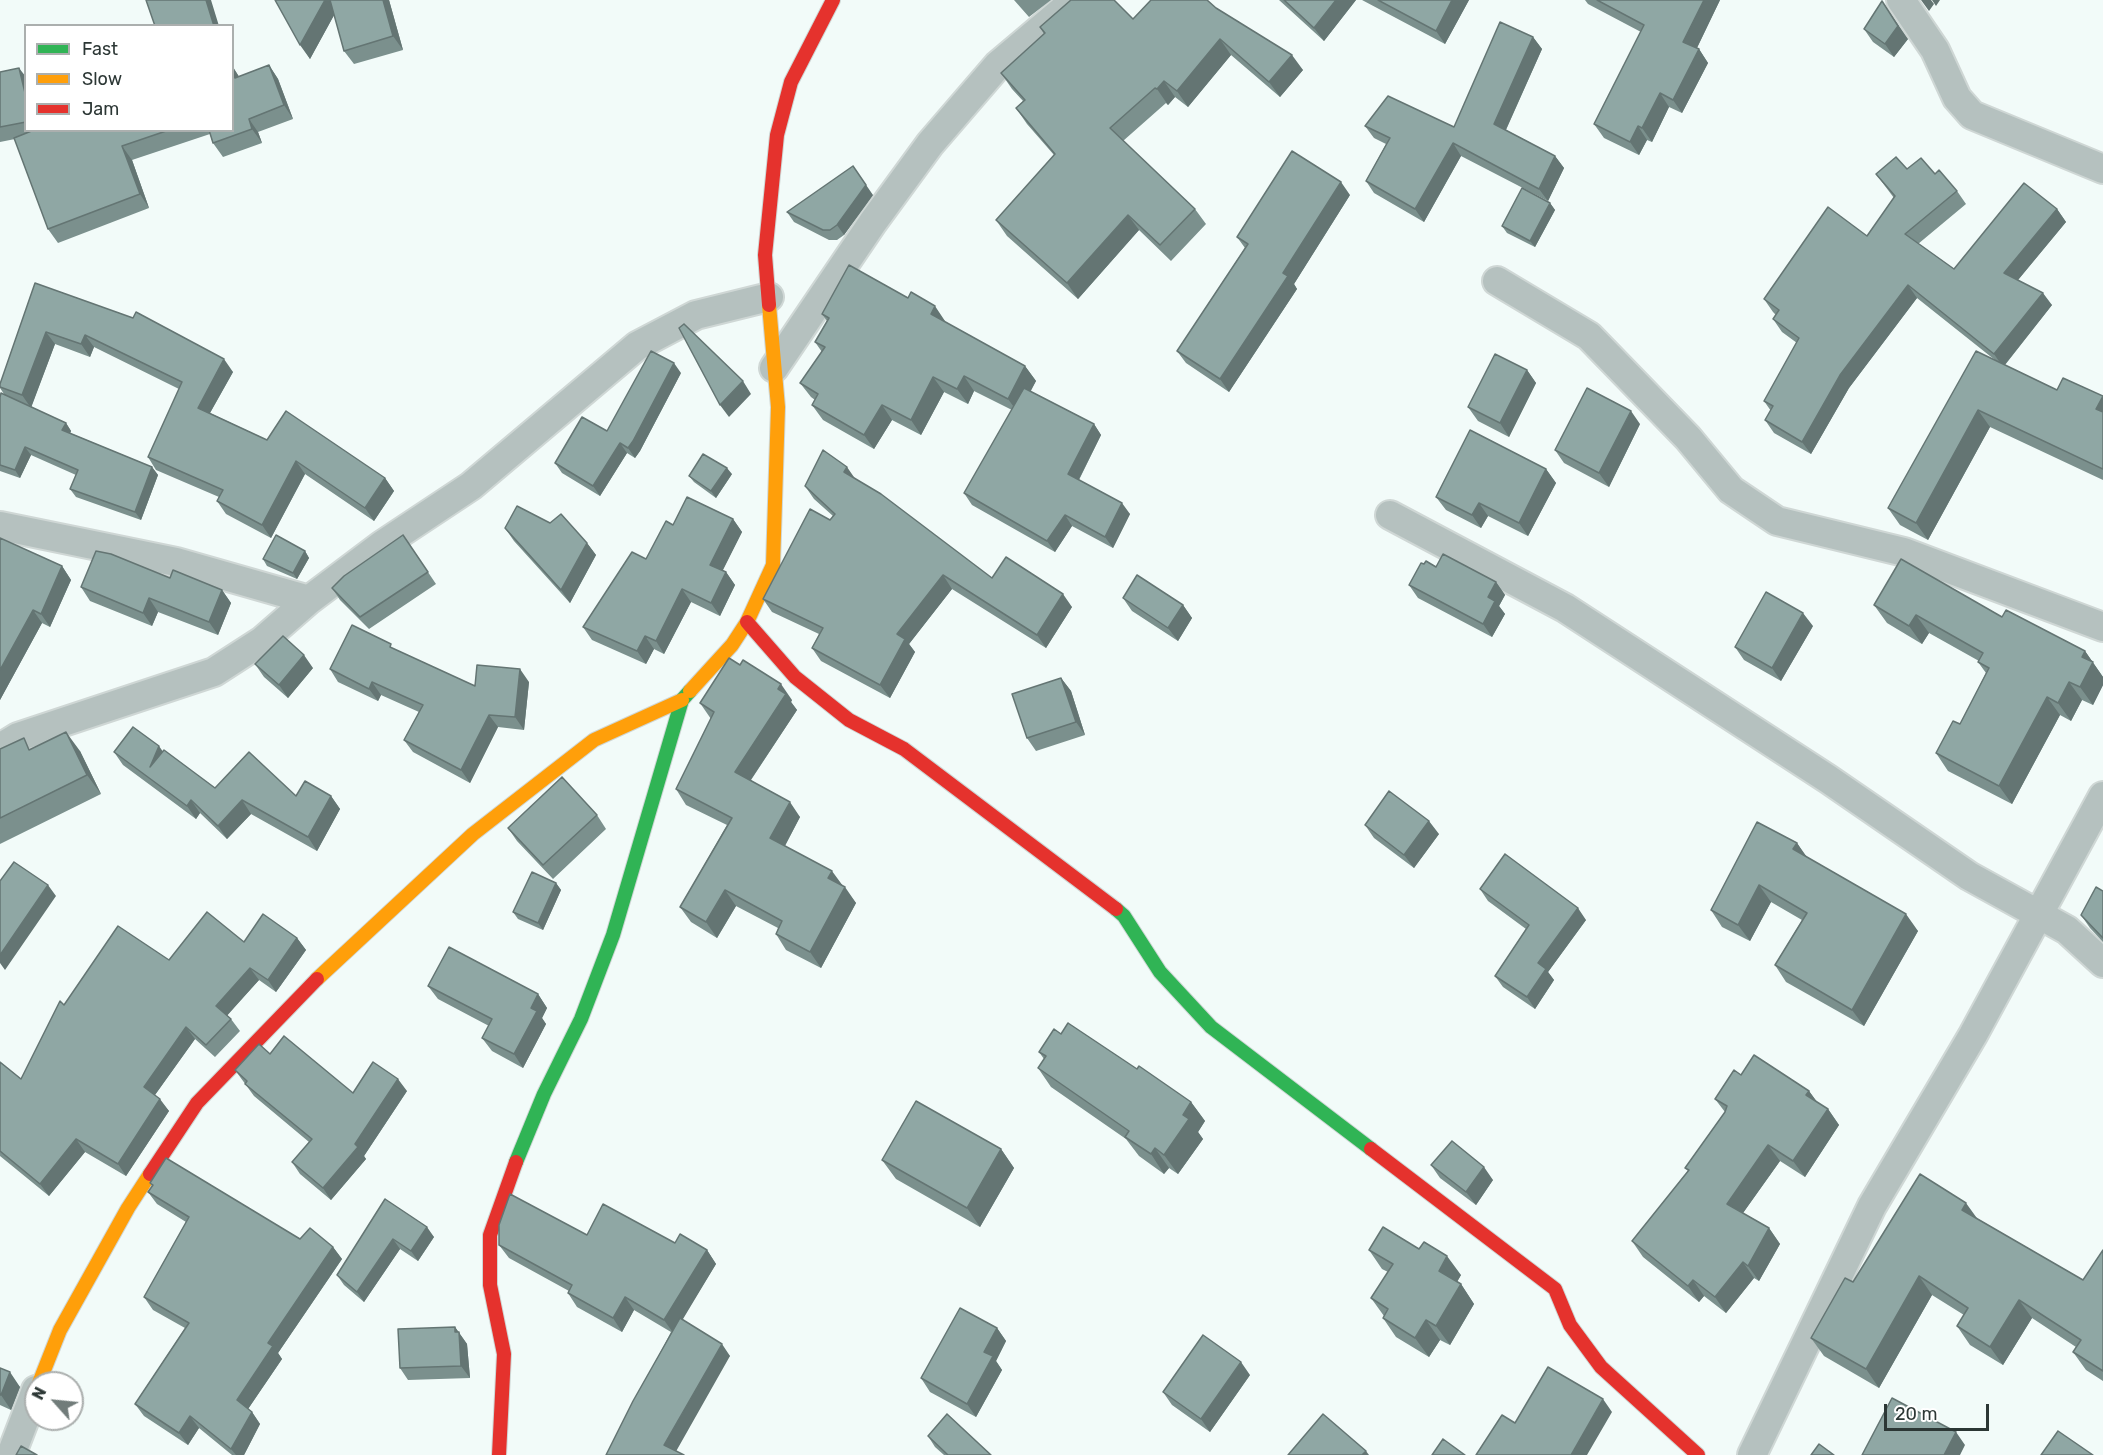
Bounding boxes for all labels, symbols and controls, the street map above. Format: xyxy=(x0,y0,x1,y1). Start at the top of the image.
legend xyxy=(24,24,234,132)
text: Fast xyxy=(82,38,118,60)
text: Slow xyxy=(82,68,122,90)
text: Jam xyxy=(82,98,119,120)
north arrow xyxy=(24,1371,84,1431)
text: N xyxy=(28,1384,50,1403)
scale bar xyxy=(1887,1392,1992,1430)
text: 20 m xyxy=(1895,1403,1937,1425)

